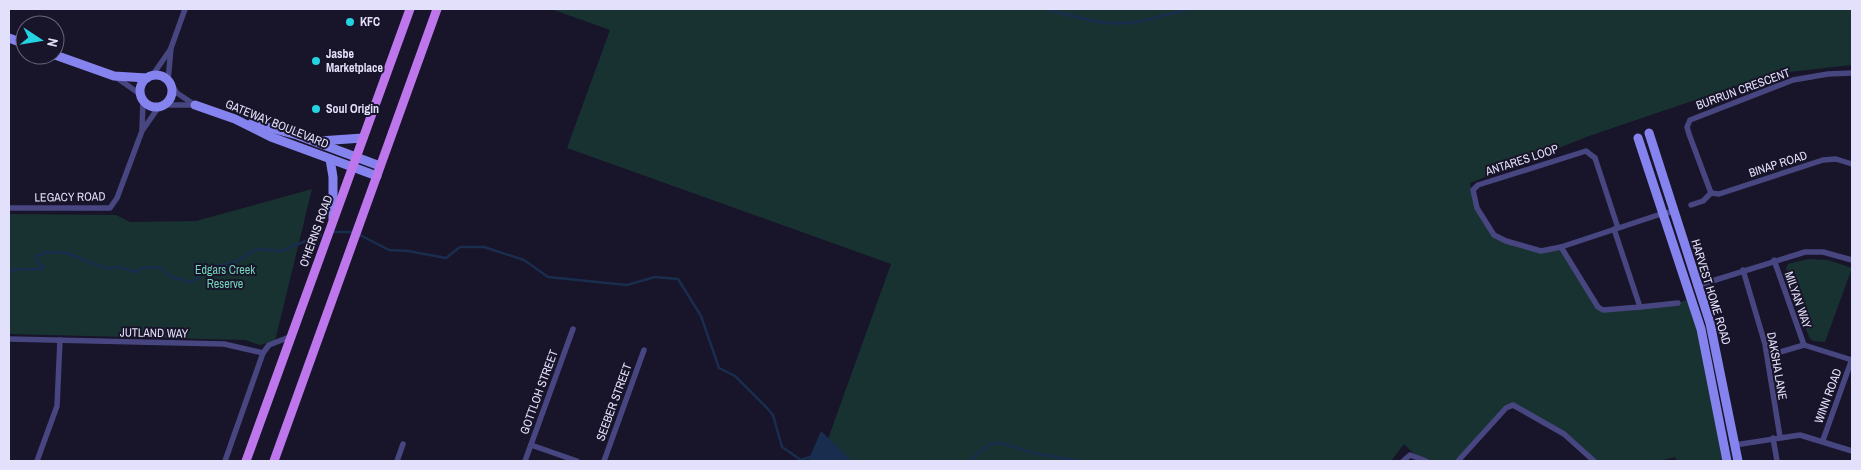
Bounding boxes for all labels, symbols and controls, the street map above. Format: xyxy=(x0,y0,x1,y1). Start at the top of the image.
place label: KFC xyxy=(360,14,380,30)
north arrow xyxy=(15,15,65,65)
marker: KFC xyxy=(344,16,356,28)
text: N xyxy=(43,37,62,49)
place label: Jasbe Marketplace xyxy=(326,46,383,76)
marker: Jasbe Marketplace xyxy=(310,55,322,67)
street label: BURRUN CRESCENT xyxy=(1694,65,1792,113)
street label: GATEWAY BOULEVARD xyxy=(223,96,331,152)
place label: Soul Origin xyxy=(326,101,379,117)
marker: Soul Origin xyxy=(310,103,322,115)
street label: ANTARES LOOP xyxy=(1483,141,1561,180)
street label: BINAP ROAD xyxy=(1747,147,1809,181)
street label: LEGACY ROAD xyxy=(34,188,106,206)
street label: O'HERNS ROAD xyxy=(296,193,336,269)
street label: HARVEST HOME ROAD xyxy=(1687,237,1735,347)
park label: Edgars Creek Reserve xyxy=(195,262,255,292)
street label: MILYAN WAY xyxy=(1781,269,1815,331)
street label: JUTLAND WAY xyxy=(120,324,189,342)
street label: DAKSHA LANE xyxy=(1763,331,1791,401)
street label: GOTTLOH STREET xyxy=(516,347,562,437)
street label: SEEBER STREET xyxy=(593,361,635,443)
street label: WINN ROAD xyxy=(1811,366,1845,426)

